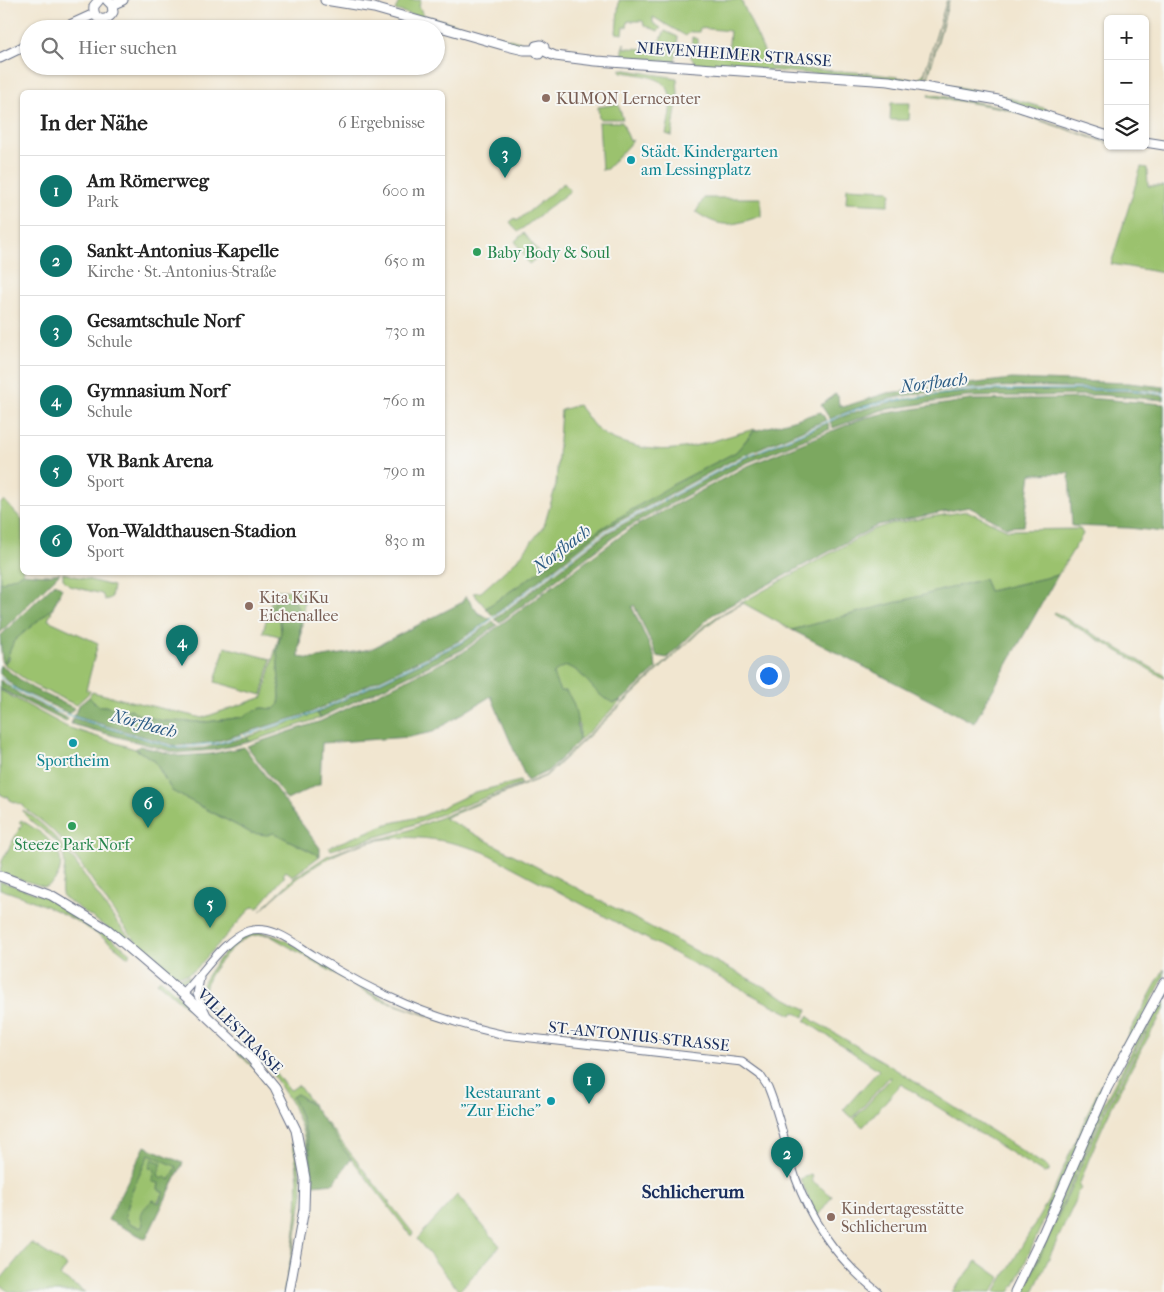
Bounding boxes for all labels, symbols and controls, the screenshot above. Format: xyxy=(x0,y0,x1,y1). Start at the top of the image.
map controls xyxy=(1104,15,1149,150)
button: + xyxy=(1104,15,1149,60)
search box xyxy=(20,20,445,75)
icon: search xyxy=(38,34,66,62)
text: Hier suchen xyxy=(78,37,177,59)
street label: NIEVENHEIMER STRASSE xyxy=(636,38,833,70)
button: − xyxy=(1104,60,1149,105)
place label: KUMON Lerncenter xyxy=(556,89,701,108)
marker: KUMON Lerncenter xyxy=(540,92,552,104)
button: layers xyxy=(1104,105,1149,150)
text: In der Nähe xyxy=(40,111,148,135)
text: 6 Ergebnisse xyxy=(338,113,425,132)
pin: 3 xyxy=(489,137,521,178)
place label: Städt. Kindergarten am Lessingplatz xyxy=(641,142,779,179)
marker: Städt. Kindergarten am Lessingplatz xyxy=(625,154,637,166)
text: Am Römerweg xyxy=(87,170,209,192)
text: 1 xyxy=(53,181,59,200)
text: 600 m xyxy=(382,181,425,200)
text: Park xyxy=(87,192,119,211)
text: Sankt-Antonius-Kapelle xyxy=(87,240,279,262)
place label: Baby Body & Soul xyxy=(487,243,611,262)
marker: Baby Body & Soul xyxy=(471,246,483,258)
text: 2 xyxy=(52,251,60,270)
text: 650 m xyxy=(384,251,425,270)
text: Kirche · St.-Antonius-Straße xyxy=(87,262,276,281)
text: Gesamtschule Norf xyxy=(87,310,241,332)
text: 3 xyxy=(53,321,59,340)
text: 730 m xyxy=(385,321,425,340)
text: Schule xyxy=(87,332,132,351)
water label: Norfbach xyxy=(898,368,969,398)
text: Gymnasium Norf xyxy=(87,380,227,402)
text: 4 xyxy=(51,391,61,410)
text: 760 m xyxy=(383,391,425,410)
text: Schule xyxy=(87,402,132,421)
text: VR Bank Arena xyxy=(87,450,213,472)
text: 5 xyxy=(53,461,59,480)
text: 790 m xyxy=(383,461,425,480)
text: Sport xyxy=(87,472,125,491)
text: Von-Waldthausen-Stadion xyxy=(87,520,296,542)
water label: Norfbach xyxy=(528,520,595,578)
text: 6 xyxy=(52,531,60,550)
text: 830 m xyxy=(385,531,425,550)
text: Sport xyxy=(87,542,125,561)
place label: Kita KiKu Eichenallee xyxy=(259,588,339,625)
marker: Kita KiKu Eichenallee xyxy=(243,600,255,612)
pin: 4 xyxy=(166,625,198,666)
your location xyxy=(756,663,782,689)
water label: Norfbach xyxy=(108,705,179,743)
marker: Sportheim xyxy=(67,737,79,749)
place label: Sportheim xyxy=(37,751,110,770)
pin: 6 xyxy=(132,787,164,828)
marker: Steeze Park Norf xyxy=(66,820,78,832)
place label: Steeze Park Norf xyxy=(14,835,133,854)
pin: 5 xyxy=(194,887,226,928)
street label: VILLESTRASSE xyxy=(193,984,287,1078)
street label: ST.-ANTONIUS-STRASSE xyxy=(548,1017,731,1055)
pin: 1 xyxy=(573,1063,605,1104)
place label: Restaurant "Zur Eiche" xyxy=(460,1083,541,1120)
marker: Restaurant "Zur Eiche" xyxy=(545,1095,557,1107)
pin: 2 xyxy=(771,1137,803,1178)
district label: Schlicherum xyxy=(642,1181,744,1203)
place label: Kindertagesstätte Schlicherum xyxy=(841,1199,964,1236)
marker: Kindertagesstätte Schlicherum xyxy=(825,1211,837,1223)

